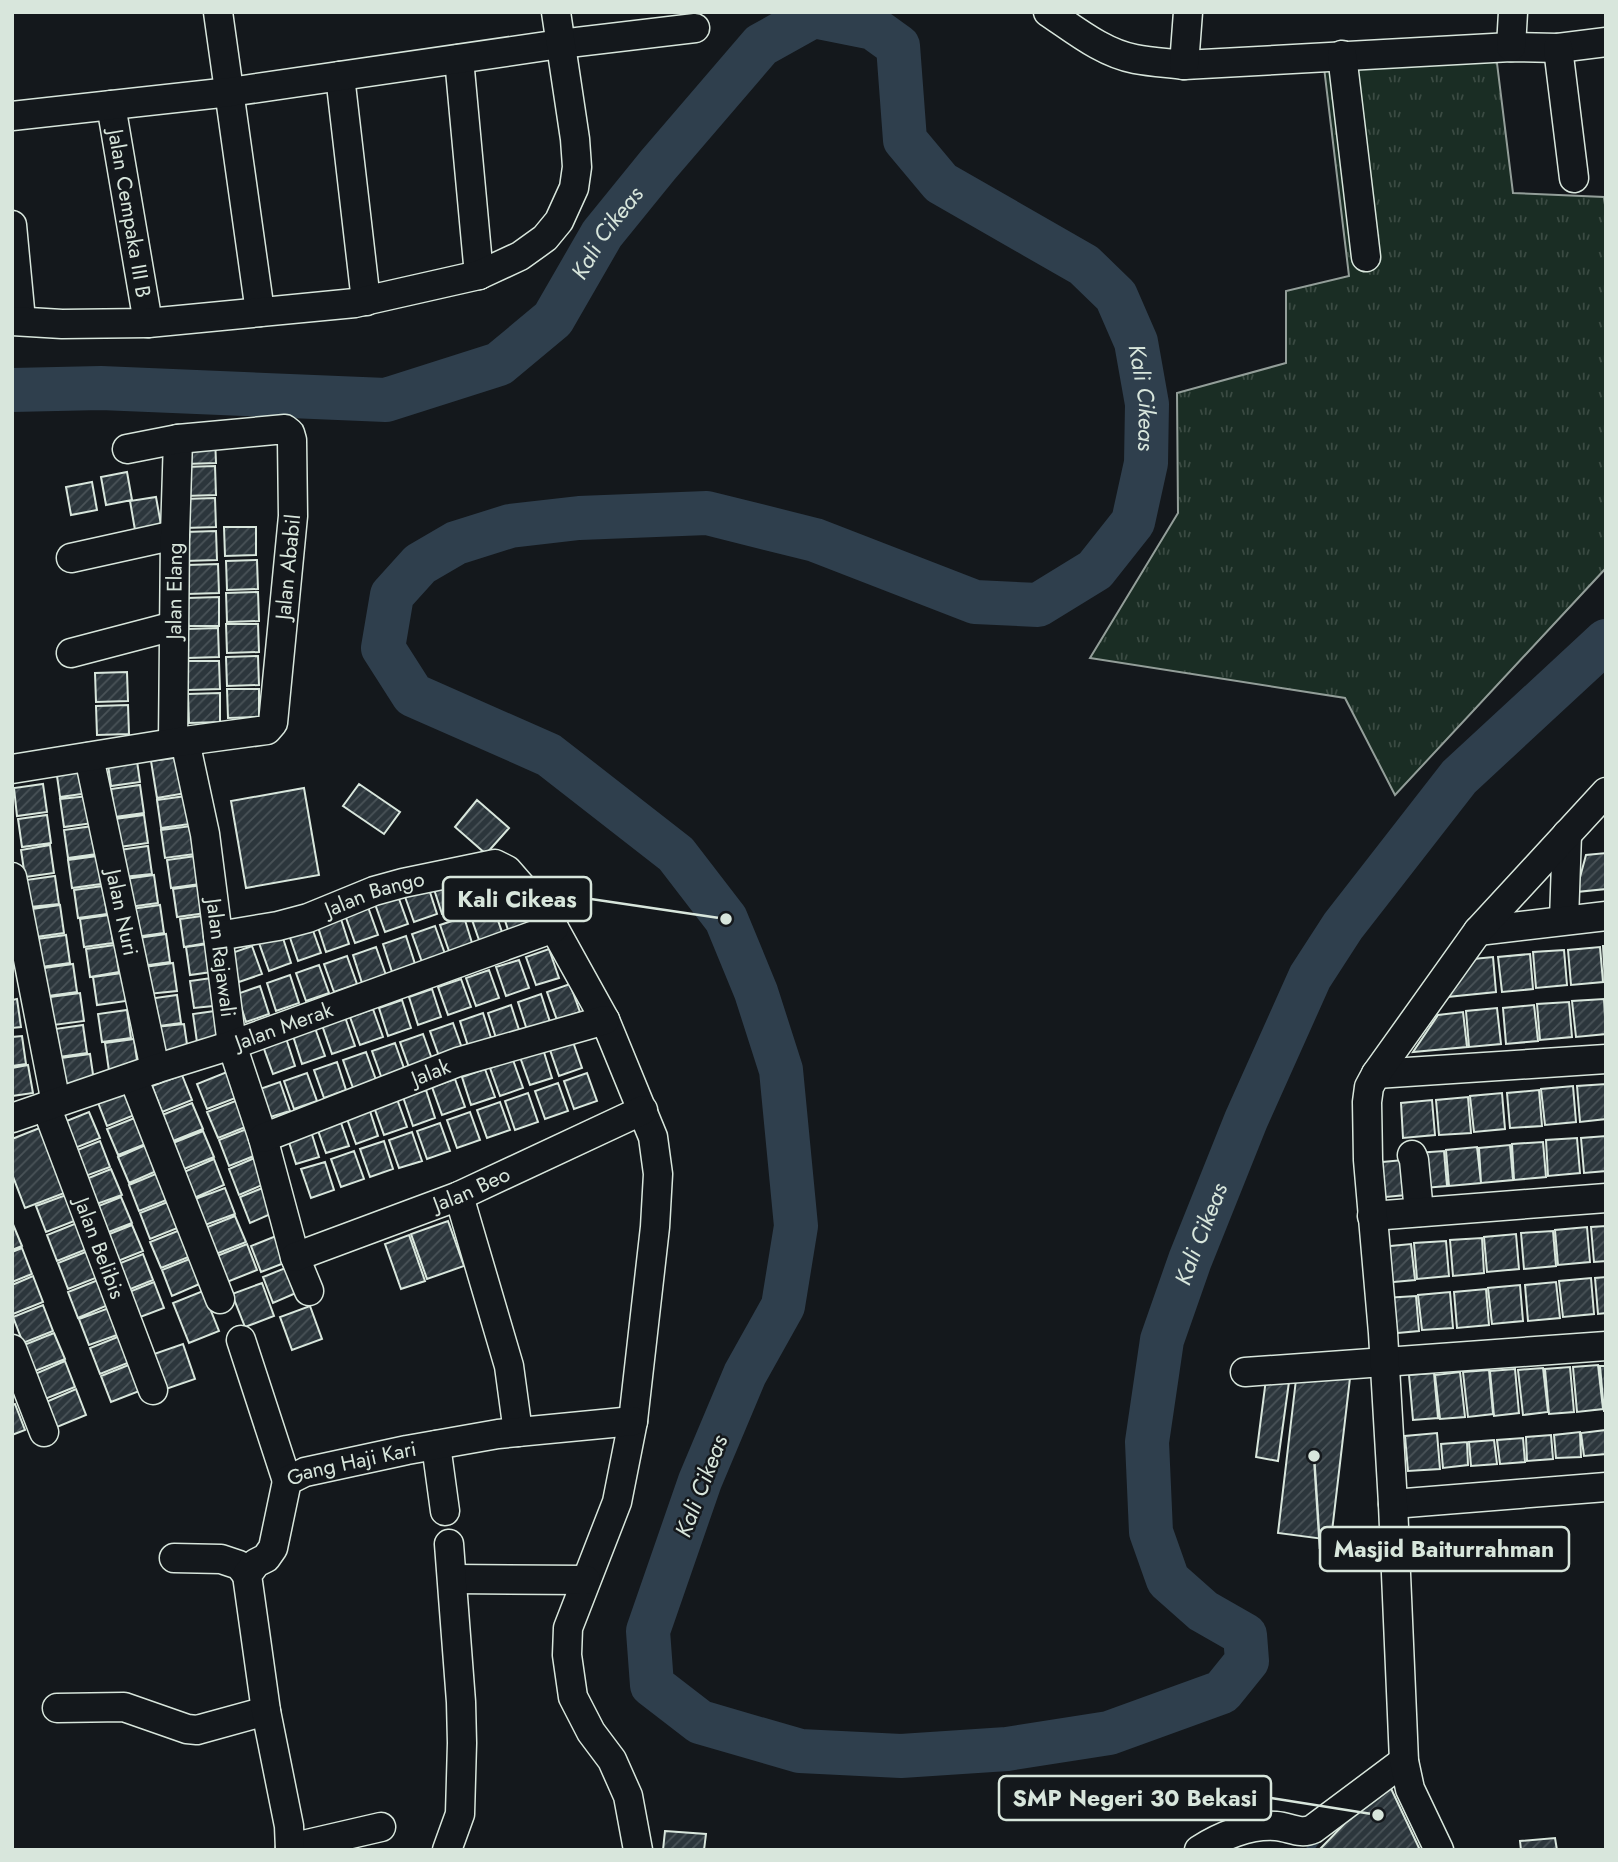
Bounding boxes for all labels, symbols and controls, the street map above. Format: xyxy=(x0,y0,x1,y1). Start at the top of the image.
street label: Jalan Cempaka III B xyxy=(100,124,158,300)
water label: Kali Cikeas xyxy=(562,178,652,286)
water label: Kali Cikeas xyxy=(1120,342,1164,452)
street label: Jalan Ababil xyxy=(268,513,308,624)
street label: Jalan Elang xyxy=(159,542,190,643)
street label: Jalan Nuri xyxy=(98,864,146,958)
street label: Jalan Bango xyxy=(317,864,427,926)
callout: Kali Cikeas xyxy=(443,877,591,921)
text: Kali Cikeas xyxy=(457,882,577,916)
street label: Jalan Rajawali xyxy=(198,894,243,1019)
street label: Jalan Merak xyxy=(228,994,338,1059)
street label: Jalak xyxy=(404,1051,455,1095)
street label: Jalan Beo xyxy=(426,1159,515,1220)
water label: Kali Cikeas xyxy=(1166,1177,1236,1290)
street label: Jalan Belibis xyxy=(66,1190,132,1303)
water label: Kali Cikeas xyxy=(666,1429,736,1542)
street label: Gang Haji Kari xyxy=(281,1434,419,1494)
callout: Masjid Baiturrahman xyxy=(1320,1527,1569,1571)
text: Masjid Baiturrahman xyxy=(1334,1532,1554,1566)
callout: SMP Negeri 30 Bekasi xyxy=(999,1776,1271,1820)
text: SMP Negeri 30 Bekasi xyxy=(1013,1781,1257,1815)

